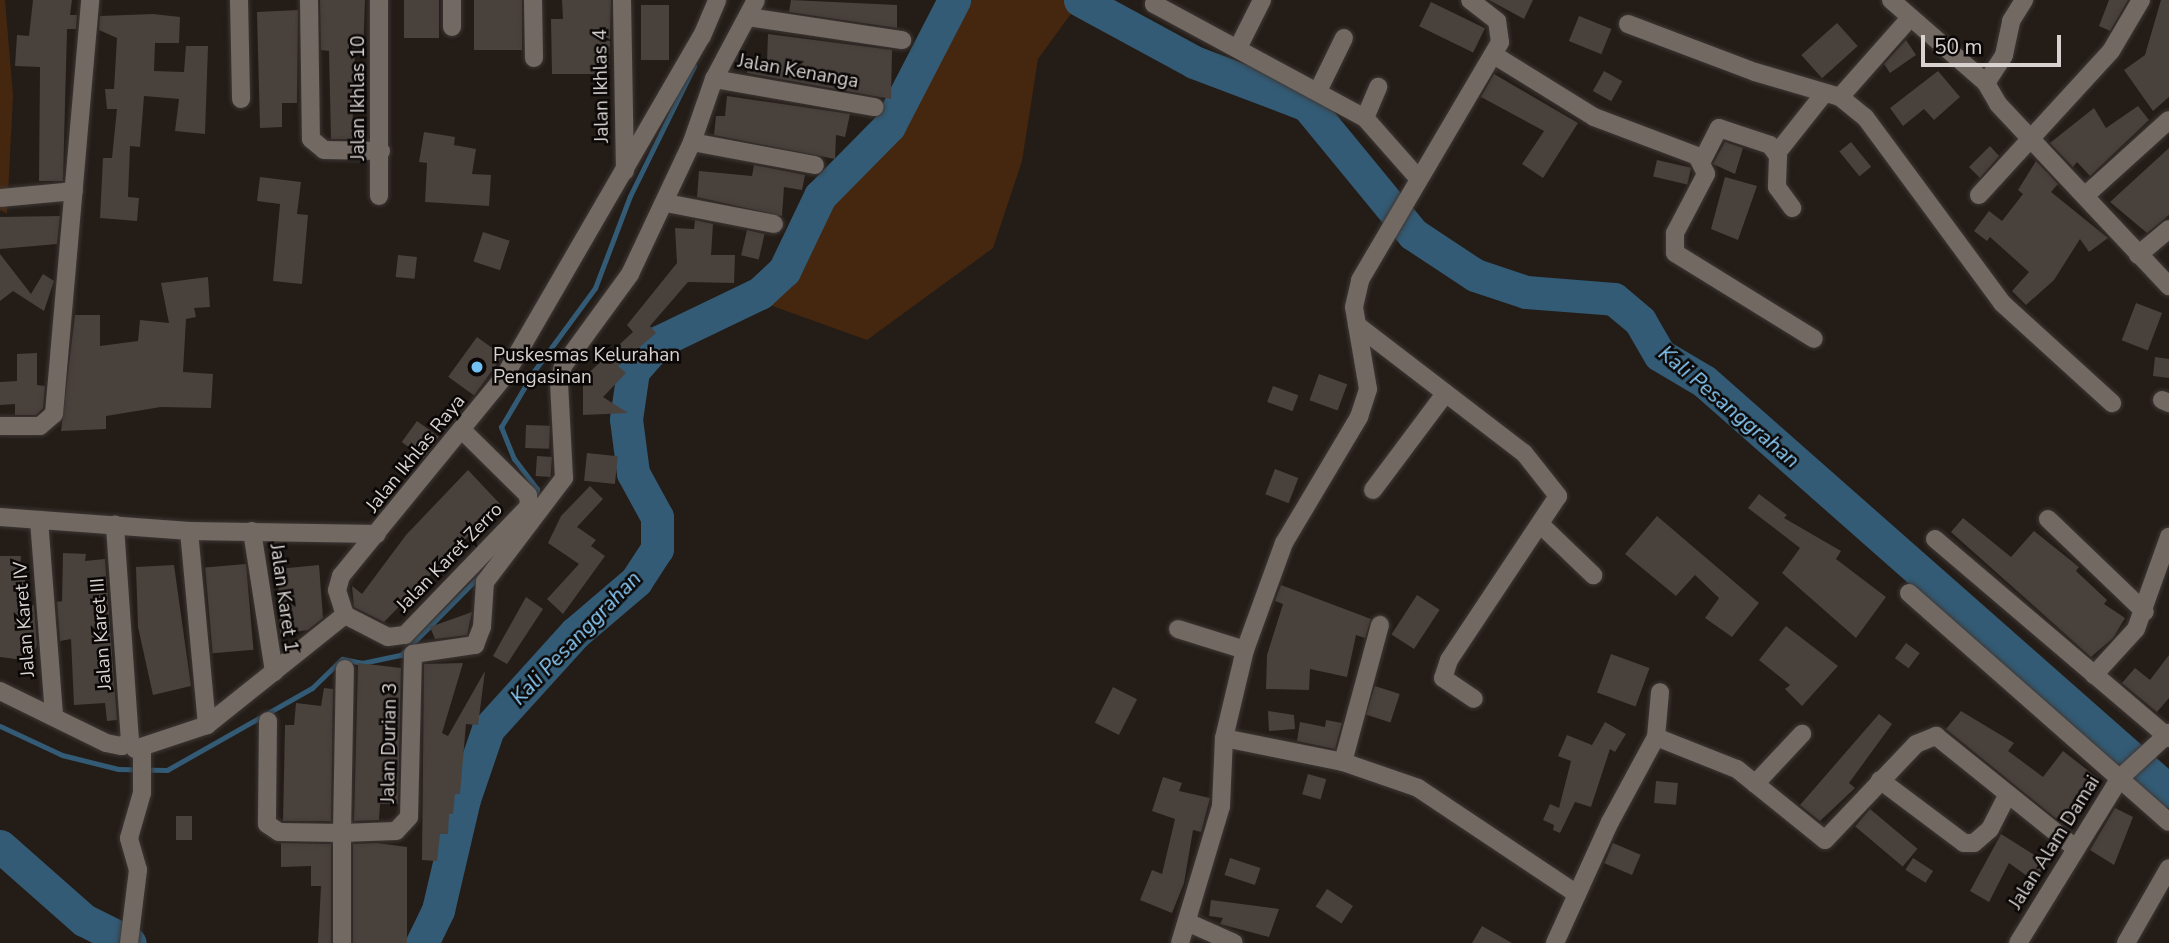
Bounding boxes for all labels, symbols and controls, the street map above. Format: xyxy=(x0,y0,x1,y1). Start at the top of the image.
scale bar xyxy=(1924,21,2064,65)
street label: Jalan Ikhlas 4 xyxy=(590,29,614,143)
text: 50 m xyxy=(1934,33,1983,61)
street label: Jalan Ikhlas 10 xyxy=(348,35,370,161)
street label: Jalan Kenanga xyxy=(736,50,860,94)
water label: Kali Pesanggrahan xyxy=(1653,341,1805,473)
place label: Puskesmas Kelurahan Pengasinan xyxy=(493,345,680,389)
marker: Puskesmas Kelurahan Pengasinan xyxy=(467,357,487,377)
street label: Jalan Ikhlas Raya xyxy=(362,391,470,517)
street label: Jalan Karet Zerro xyxy=(392,499,508,617)
street label: Jalan Karet 1 xyxy=(264,542,302,654)
street label: Jalan Karet IV xyxy=(10,560,40,678)
water label: Kali Pesanggrahan xyxy=(506,566,646,710)
street label: Jalan Karet III xyxy=(87,577,117,691)
street label: Jalan Durian 3 xyxy=(378,682,402,804)
street label: Jalan Alam Damai xyxy=(2005,772,2105,914)

